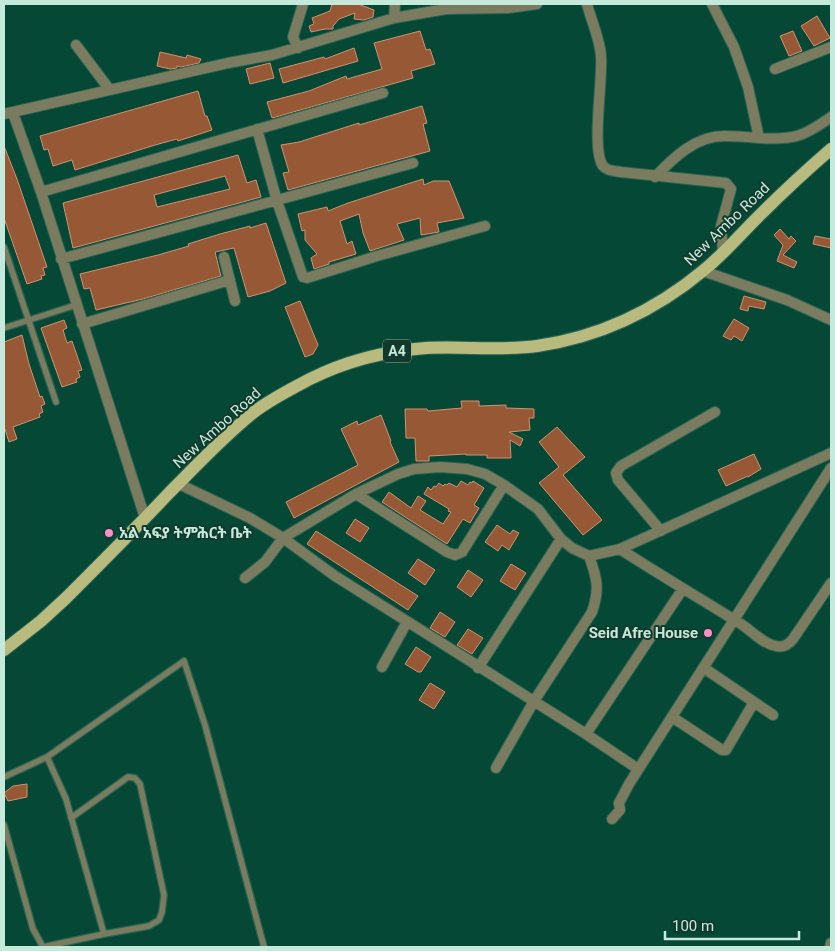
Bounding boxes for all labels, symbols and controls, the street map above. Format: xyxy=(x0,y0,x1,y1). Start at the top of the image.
street label: New Ambo Road xyxy=(681,179,773,269)
road number: A4 xyxy=(383,340,411,362)
street label: New Ambo Road xyxy=(169,384,265,472)
place label: አል አፍያ ትምሕርት ቤት xyxy=(119,524,253,542)
marker: አል አፍያ ትምሕርት ቤት xyxy=(103,527,115,539)
place label: Seid Afre House xyxy=(589,624,698,642)
marker: Seid Afre House xyxy=(702,627,714,639)
scale bar xyxy=(665,908,799,940)
text: 100 m xyxy=(672,917,714,935)

